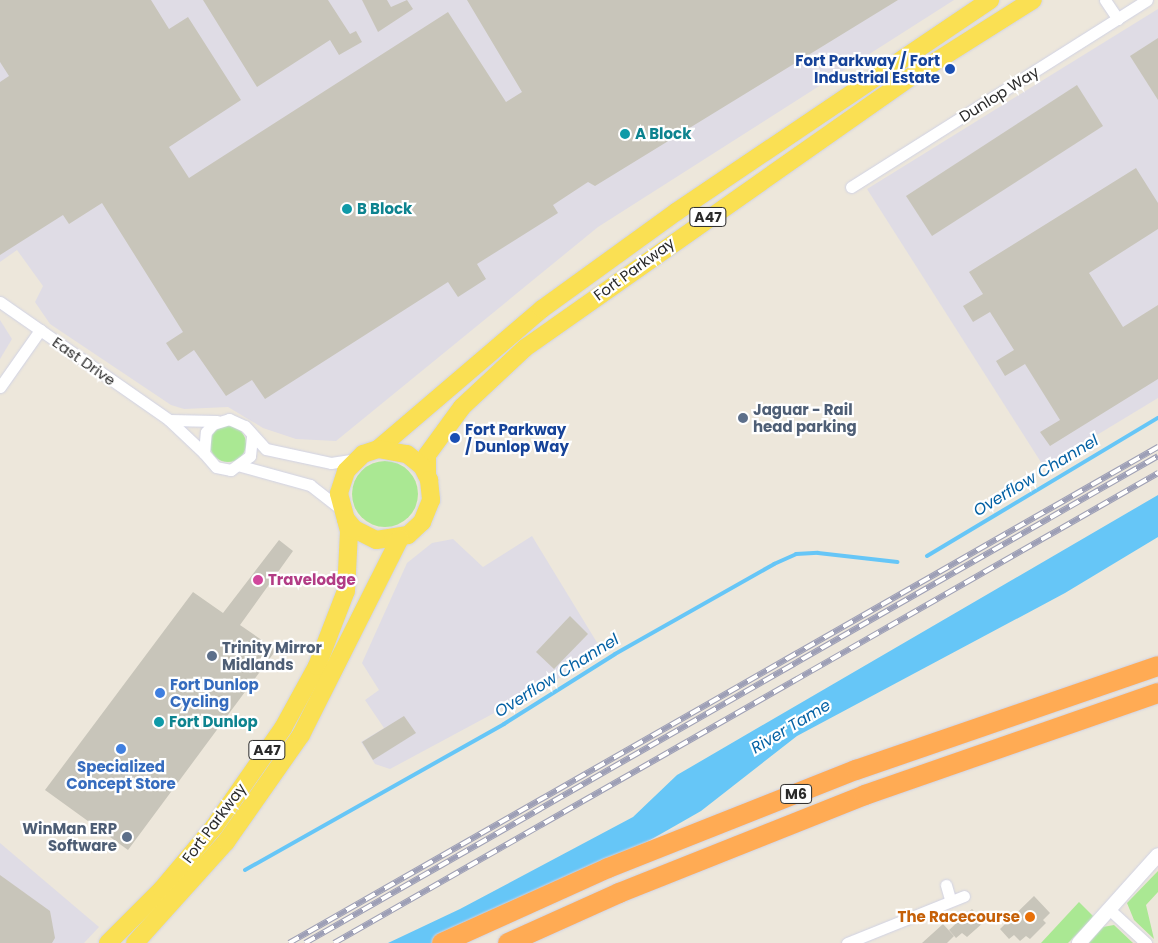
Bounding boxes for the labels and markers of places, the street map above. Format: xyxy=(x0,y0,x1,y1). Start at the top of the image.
place label: Fort Parkway / Fort Industrial Estate xyxy=(795,51,940,86)
marker: Fort Parkway / Fort Industrial Estate xyxy=(944,63,956,75)
place label: A Block xyxy=(635,125,691,143)
marker: A Block xyxy=(619,128,631,140)
place label: B Block xyxy=(357,200,412,218)
marker: B Block xyxy=(341,203,353,215)
place label: Jaguar - Rail head parking xyxy=(753,400,857,435)
marker: Jaguar - Rail head parking xyxy=(737,412,749,424)
place label: Fort Parkway / Dunlop Way xyxy=(465,420,569,455)
marker: Fort Parkway / Dunlop Way xyxy=(449,432,461,444)
place label: Travelodge xyxy=(268,571,356,589)
marker: Travelodge xyxy=(252,574,264,586)
place label: Trinity Mirror Midlands xyxy=(222,638,322,673)
marker: Trinity Mirror Midlands xyxy=(206,650,218,662)
place label: Fort Dunlop Cycling xyxy=(170,675,259,710)
marker: Fort Dunlop Cycling xyxy=(154,687,166,699)
place label: Fort Dunlop xyxy=(169,713,258,731)
marker: Fort Dunlop xyxy=(153,716,165,728)
marker: Specialized Concept Store xyxy=(115,743,127,755)
place label: Specialized Concept Store xyxy=(66,757,176,792)
place label: WinMan ERP Software xyxy=(22,819,117,854)
marker: WinMan ERP Software xyxy=(121,831,133,843)
place label: The Racecourse xyxy=(898,908,1020,926)
marker: The Racecourse xyxy=(1024,911,1036,923)

